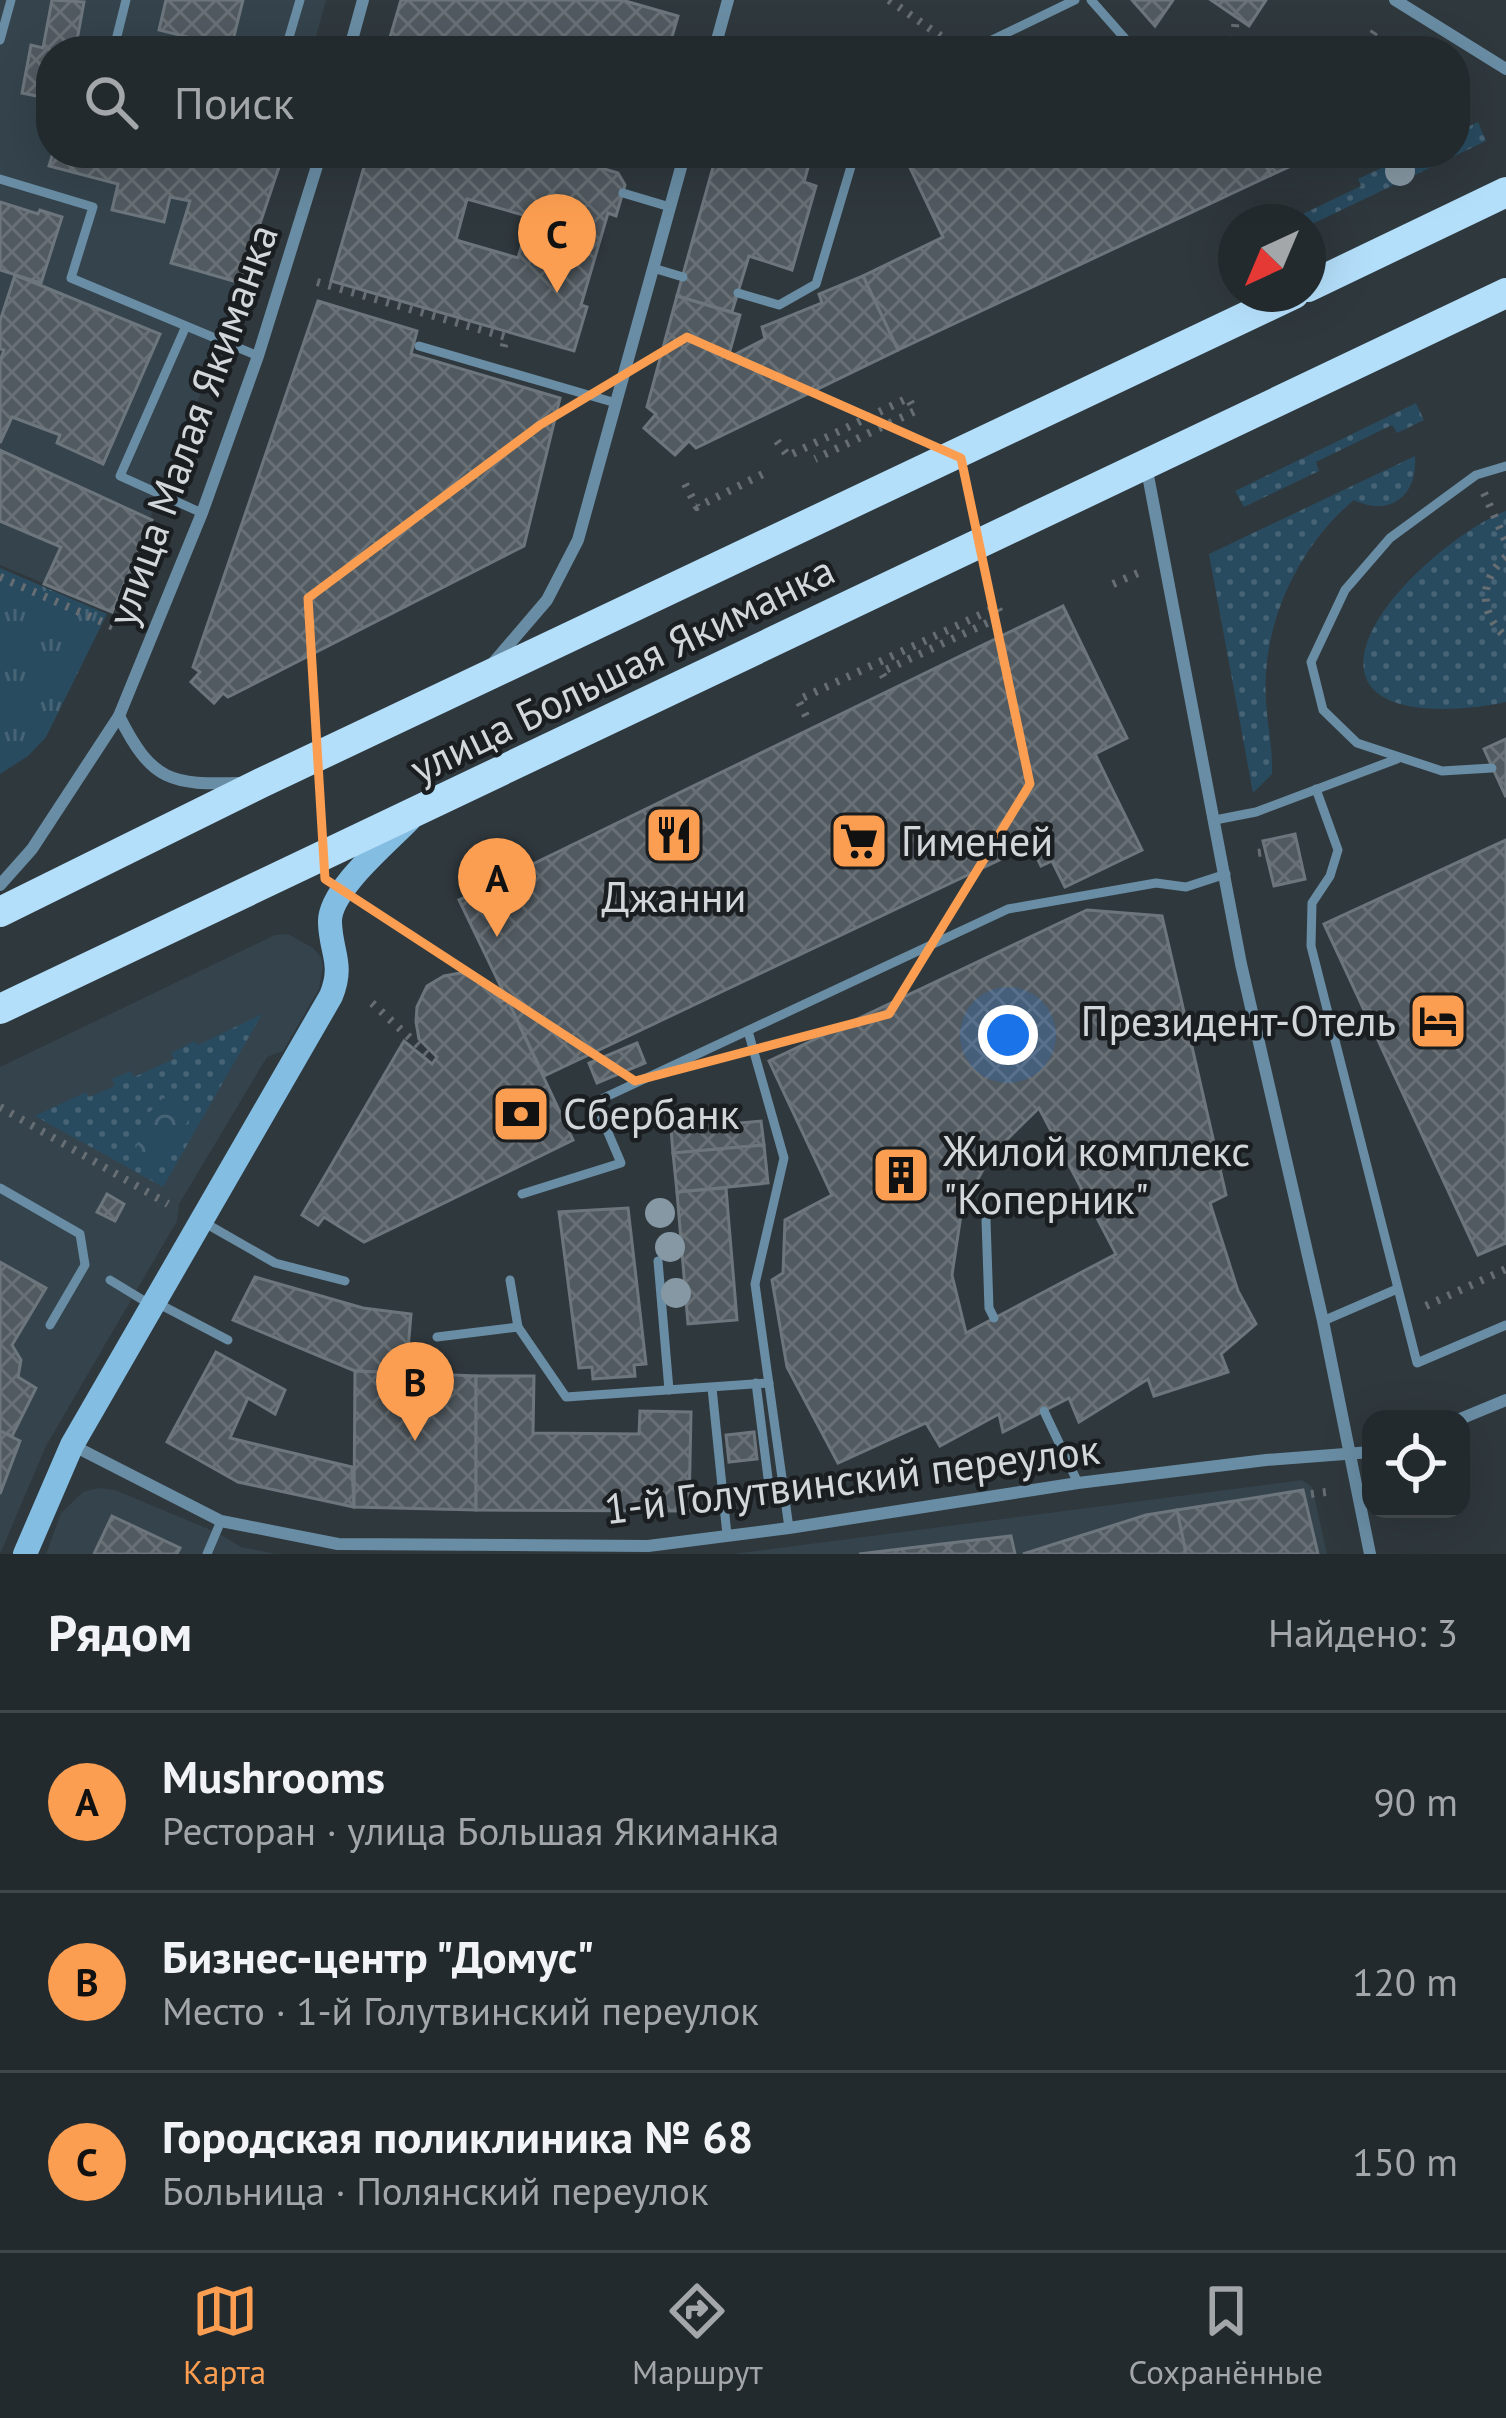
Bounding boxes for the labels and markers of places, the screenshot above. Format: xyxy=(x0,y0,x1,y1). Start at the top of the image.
pin: C xyxy=(518,194,596,293)
restaurant icon: Джанни xyxy=(643,804,705,866)
supermarket icon: Гименей xyxy=(828,810,890,872)
place label: Гименей xyxy=(901,813,1053,868)
pin: A xyxy=(458,838,536,937)
place label: Джанни xyxy=(602,869,746,924)
hotel icon: Президент-Отель xyxy=(1407,990,1469,1052)
place label: Президент-Отель xyxy=(1081,993,1396,1048)
bank icon: Сбербанк xyxy=(490,1083,552,1145)
place label: Сбербанк xyxy=(563,1086,740,1141)
place label: Жилой комплекс "Коперник" xyxy=(942,1123,1250,1226)
building icon: Жилой комплекс "Коперник" xyxy=(870,1144,932,1206)
pin: B xyxy=(376,1342,454,1441)

